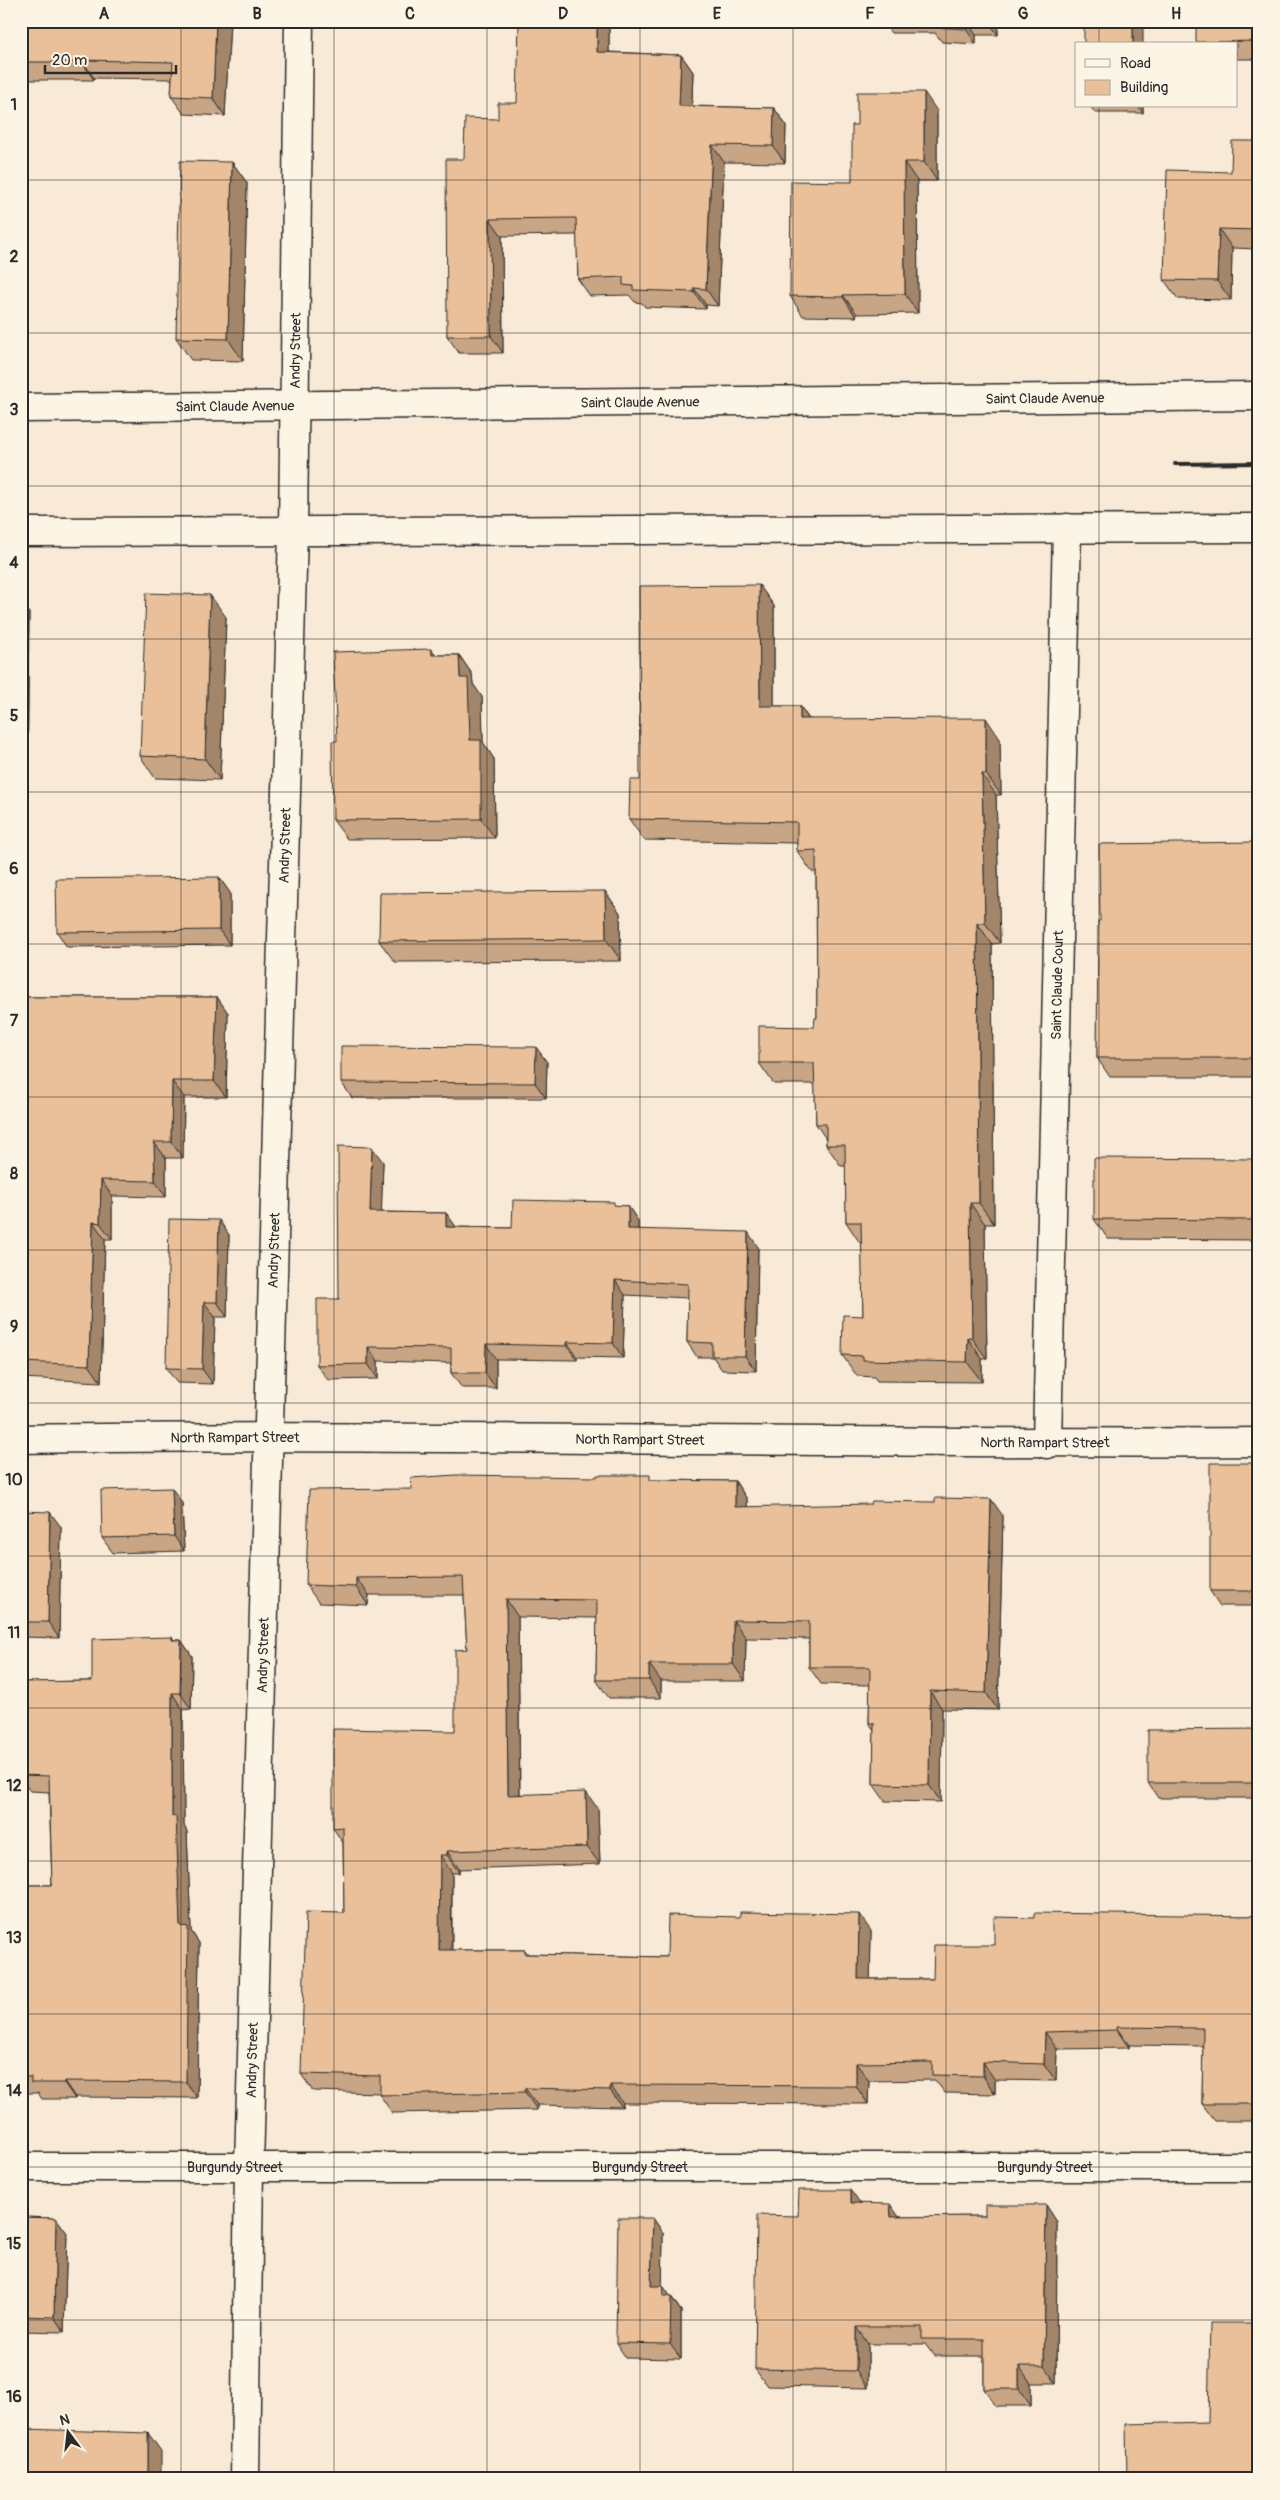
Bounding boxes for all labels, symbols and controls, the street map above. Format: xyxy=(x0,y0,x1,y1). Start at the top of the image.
text: A xyxy=(99,4,110,24)
text: B xyxy=(252,4,262,24)
text: C xyxy=(405,4,415,24)
text: D xyxy=(558,4,568,24)
text: E xyxy=(713,4,722,24)
text: F xyxy=(865,4,875,24)
text: G xyxy=(1018,4,1029,24)
text: H xyxy=(1171,4,1181,24)
scale bar xyxy=(45,42,176,74)
legend xyxy=(1075,42,1238,108)
text: 20 m xyxy=(52,51,87,70)
text: Road xyxy=(1120,54,1151,73)
text: Building xyxy=(1120,78,1168,97)
text: 1 xyxy=(11,95,17,115)
text: 2 xyxy=(10,247,19,267)
street label: Andry Street xyxy=(286,312,304,389)
street label: Saint Claude Avenue xyxy=(985,389,1105,407)
street label: Saint Claude Avenue xyxy=(580,393,700,411)
street label: Saint Claude Avenue xyxy=(175,397,295,415)
text: 3 xyxy=(10,400,19,420)
text: 4 xyxy=(9,553,19,573)
text: 5 xyxy=(10,706,19,726)
street label: Andry Street xyxy=(275,807,294,884)
text: 6 xyxy=(9,859,19,879)
street label: Saint Claude Court xyxy=(1047,930,1067,1040)
text: 7 xyxy=(10,1011,19,1031)
text: 8 xyxy=(10,1164,18,1184)
street label: Andry Street xyxy=(264,1212,283,1289)
text: 9 xyxy=(10,1317,18,1337)
street label: North Rampart Street xyxy=(170,1429,300,1446)
street label: North Rampart Street xyxy=(575,1430,705,1448)
street label: North Rampart Street xyxy=(980,1434,1110,1451)
text: 10 xyxy=(5,1470,23,1490)
street label: Andry Street xyxy=(253,1617,272,1693)
text: 11 xyxy=(8,1623,20,1643)
text: 12 xyxy=(6,1776,22,1796)
text: 13 xyxy=(6,1928,22,1948)
street label: Andry Street xyxy=(242,2022,261,2098)
text: 14 xyxy=(6,2081,22,2101)
street label: Burgundy Street xyxy=(187,2159,283,2176)
street label: Burgundy Street xyxy=(592,2159,688,2176)
street label: Burgundy Street xyxy=(997,2159,1093,2176)
text: 15 xyxy=(7,2234,22,2254)
text: 16 xyxy=(6,2387,22,2407)
north arrow xyxy=(42,2408,92,2458)
text: N xyxy=(58,2410,72,2429)

